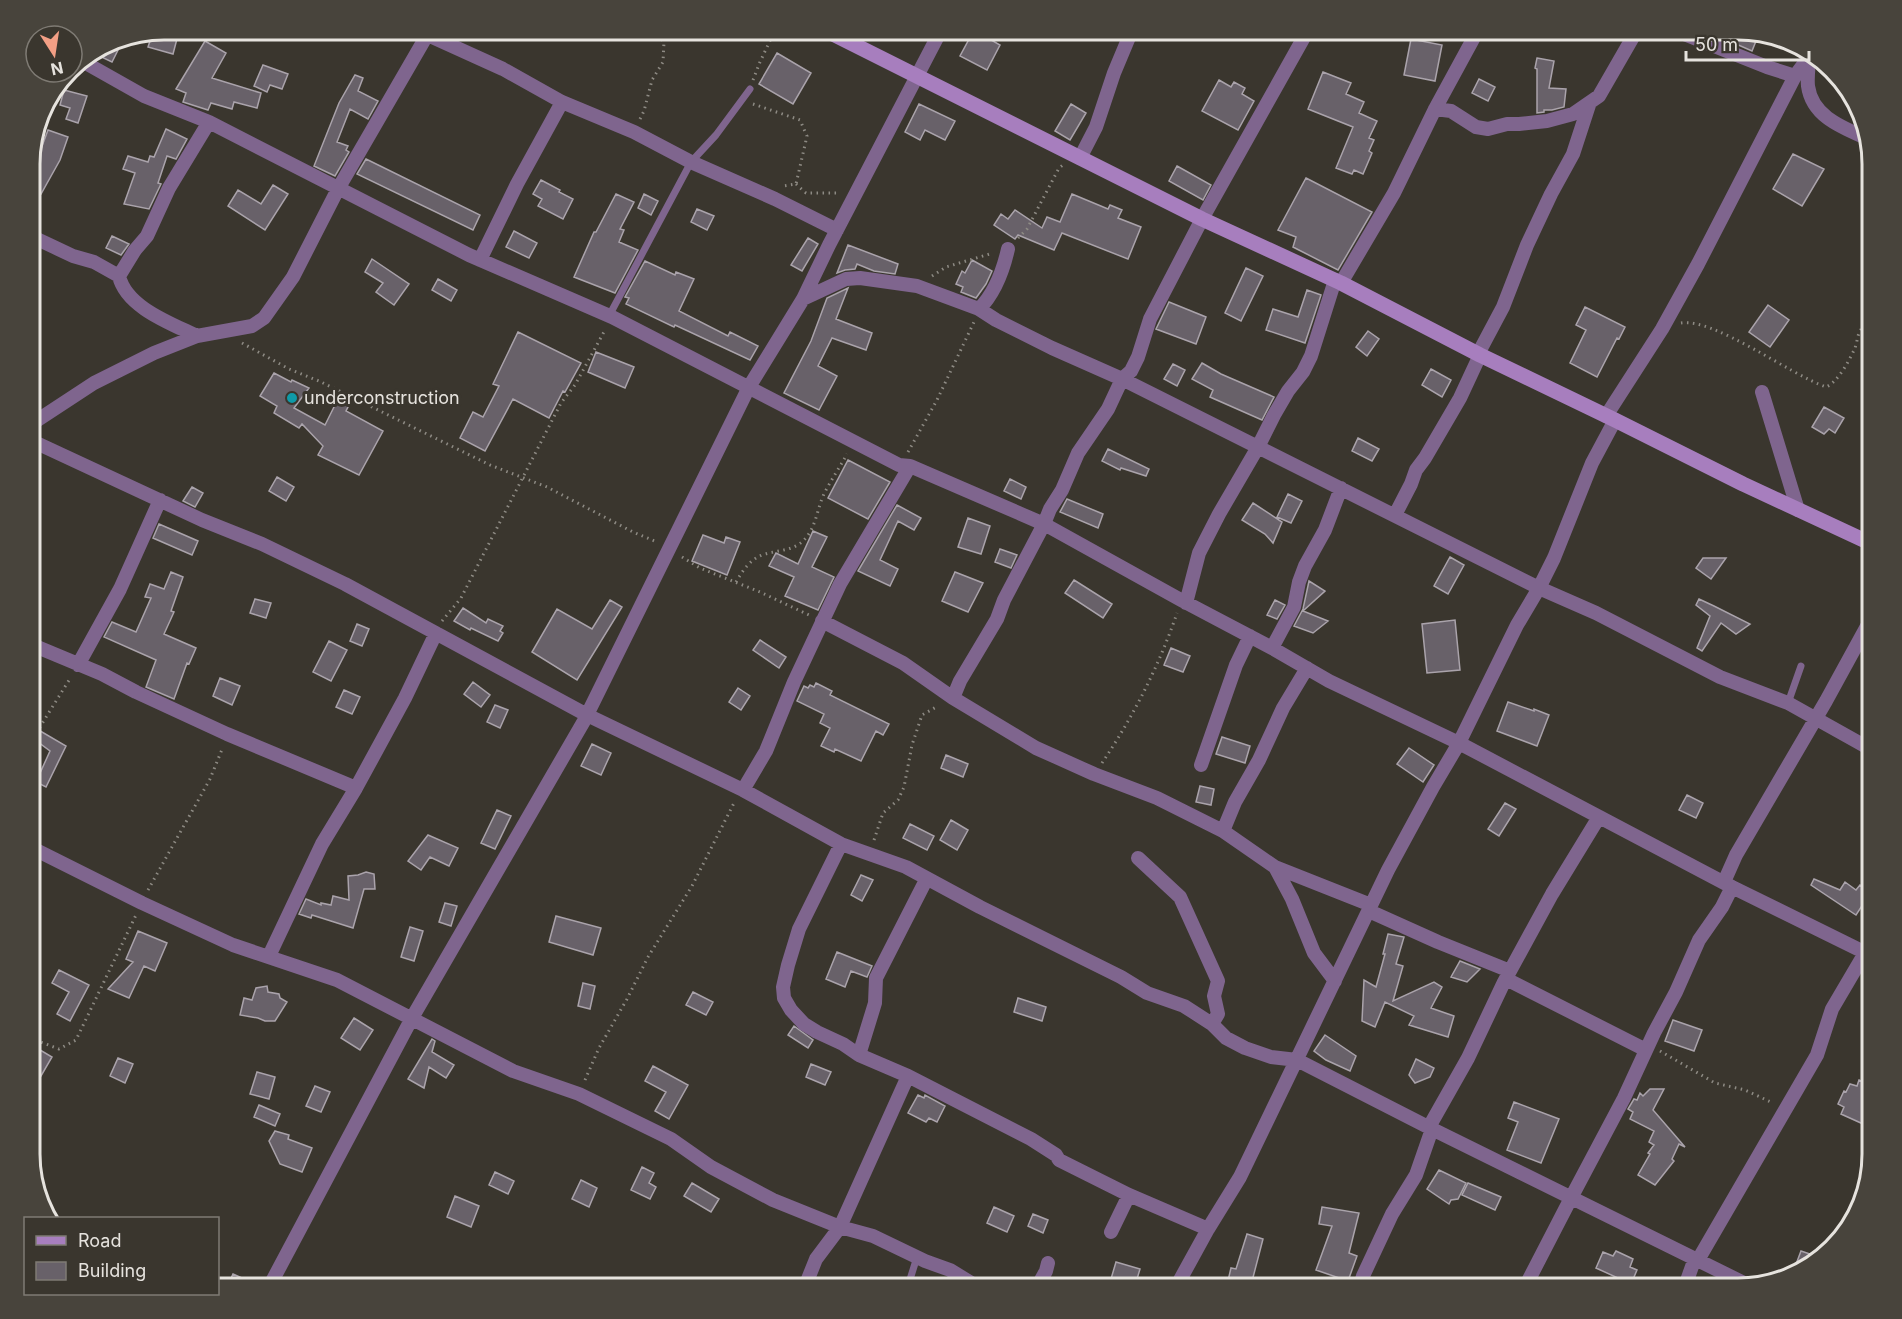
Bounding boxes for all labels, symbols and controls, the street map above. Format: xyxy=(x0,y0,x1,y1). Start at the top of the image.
north arrow xyxy=(24,24,84,84)
scale bar xyxy=(1686,24,1809,62)
text: 50 m xyxy=(1695,34,1738,55)
text: N xyxy=(49,58,65,80)
place label: underconstruction xyxy=(304,387,460,408)
marker: underconstruction xyxy=(285,391,299,405)
legend xyxy=(24,1217,219,1295)
text: Road xyxy=(78,1230,121,1251)
text: Building xyxy=(78,1260,146,1281)

